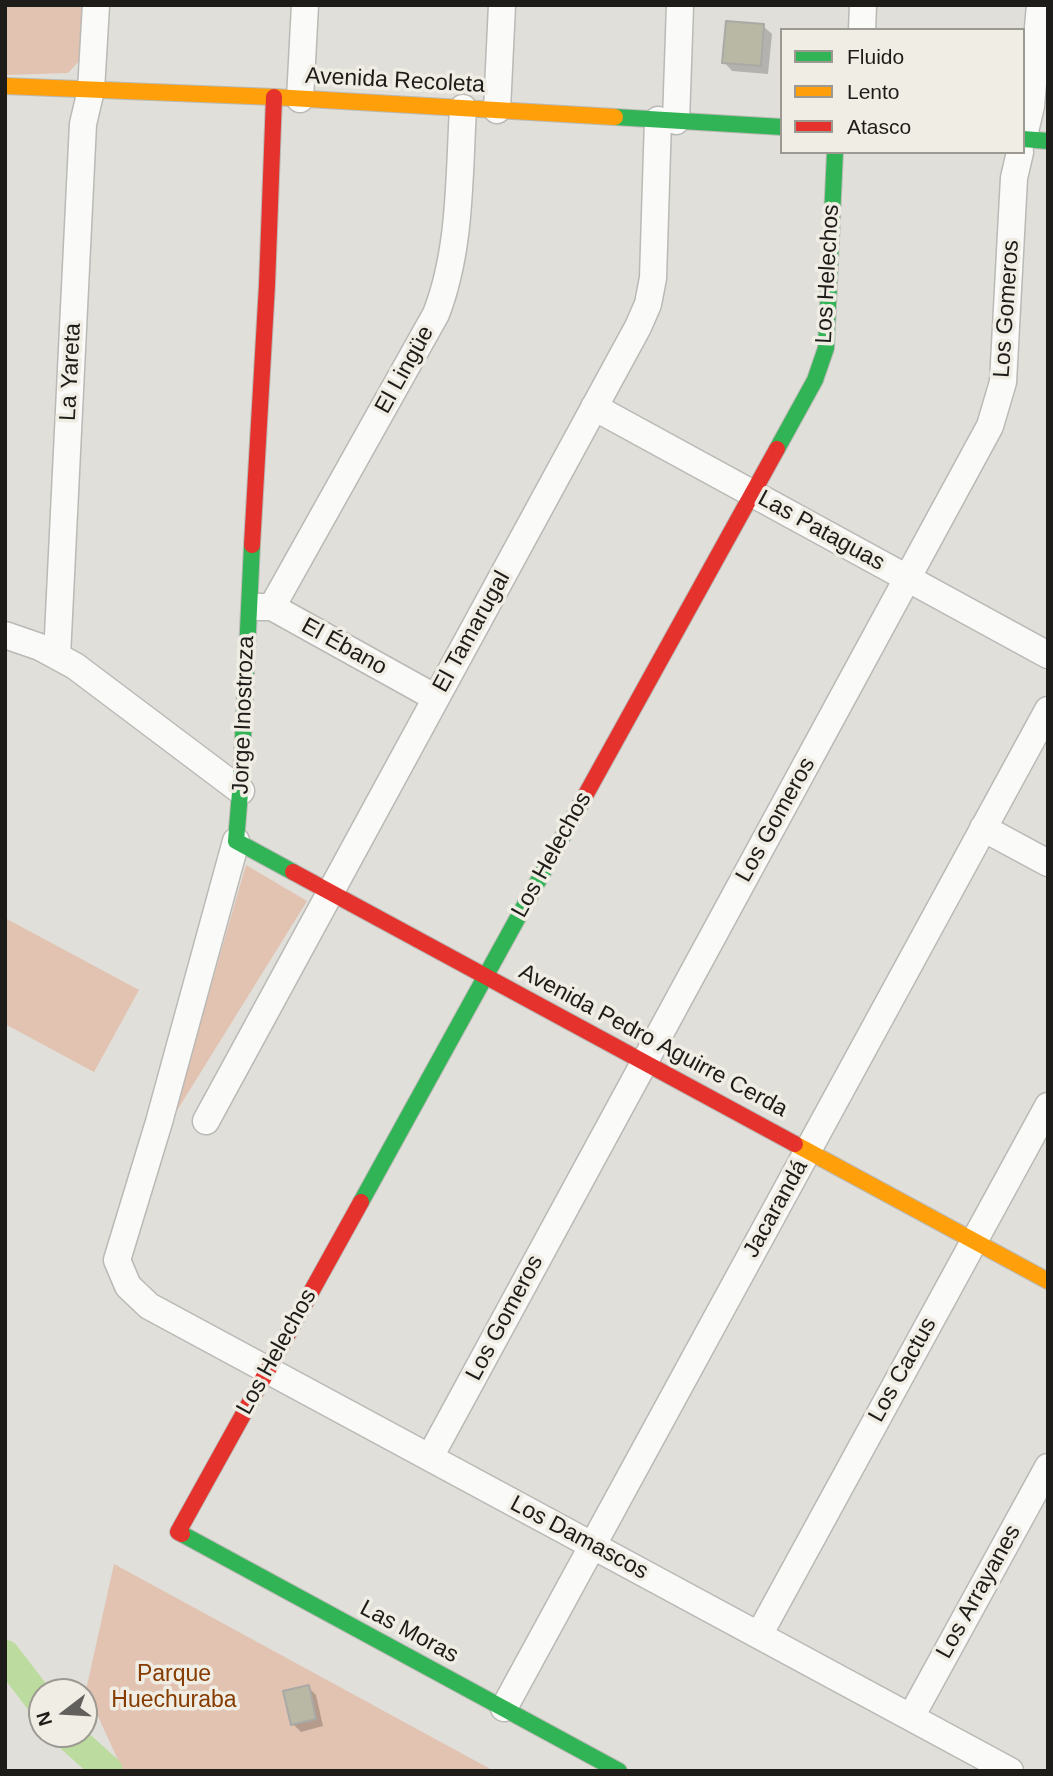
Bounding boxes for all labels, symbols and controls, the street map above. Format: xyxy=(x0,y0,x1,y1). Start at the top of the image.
legend xyxy=(780,28,1025,154)
text: Fluido xyxy=(847,45,904,68)
street label: Avenida Recoleta xyxy=(304,63,486,99)
text: Lento xyxy=(847,80,900,103)
text: Atasco xyxy=(847,115,911,138)
street label: Los Helechos xyxy=(811,204,845,344)
street label: Los Gomeros xyxy=(988,239,1026,379)
street label: El Lingüe xyxy=(370,321,440,419)
street label: La Yareta xyxy=(55,322,87,422)
street label: Las Pataguas xyxy=(753,485,889,577)
street label: El Tamarugal xyxy=(427,567,517,697)
street label: El Ébano xyxy=(296,612,392,682)
street label: Jorge Inostroza xyxy=(227,635,261,795)
street label: Los Gomeros xyxy=(730,753,822,887)
street label: Los Helechos xyxy=(506,787,598,923)
street label: Avenida Pedro Aguirre Cerda xyxy=(514,958,792,1124)
street label: Jacarandá xyxy=(738,1155,814,1263)
street label: Los Gomeros xyxy=(460,1251,550,1385)
street label: Los Helechos xyxy=(231,1284,323,1420)
street label: Los Cactus xyxy=(863,1313,943,1427)
street label: Los Damascos xyxy=(505,1490,653,1586)
street label: Los Arrayanes xyxy=(931,1520,1027,1664)
street label: Las Moras xyxy=(355,1595,463,1669)
park label: Parque Huechuraba xyxy=(111,1661,237,1715)
north arrow xyxy=(28,1678,98,1748)
text: N xyxy=(32,1709,56,1728)

